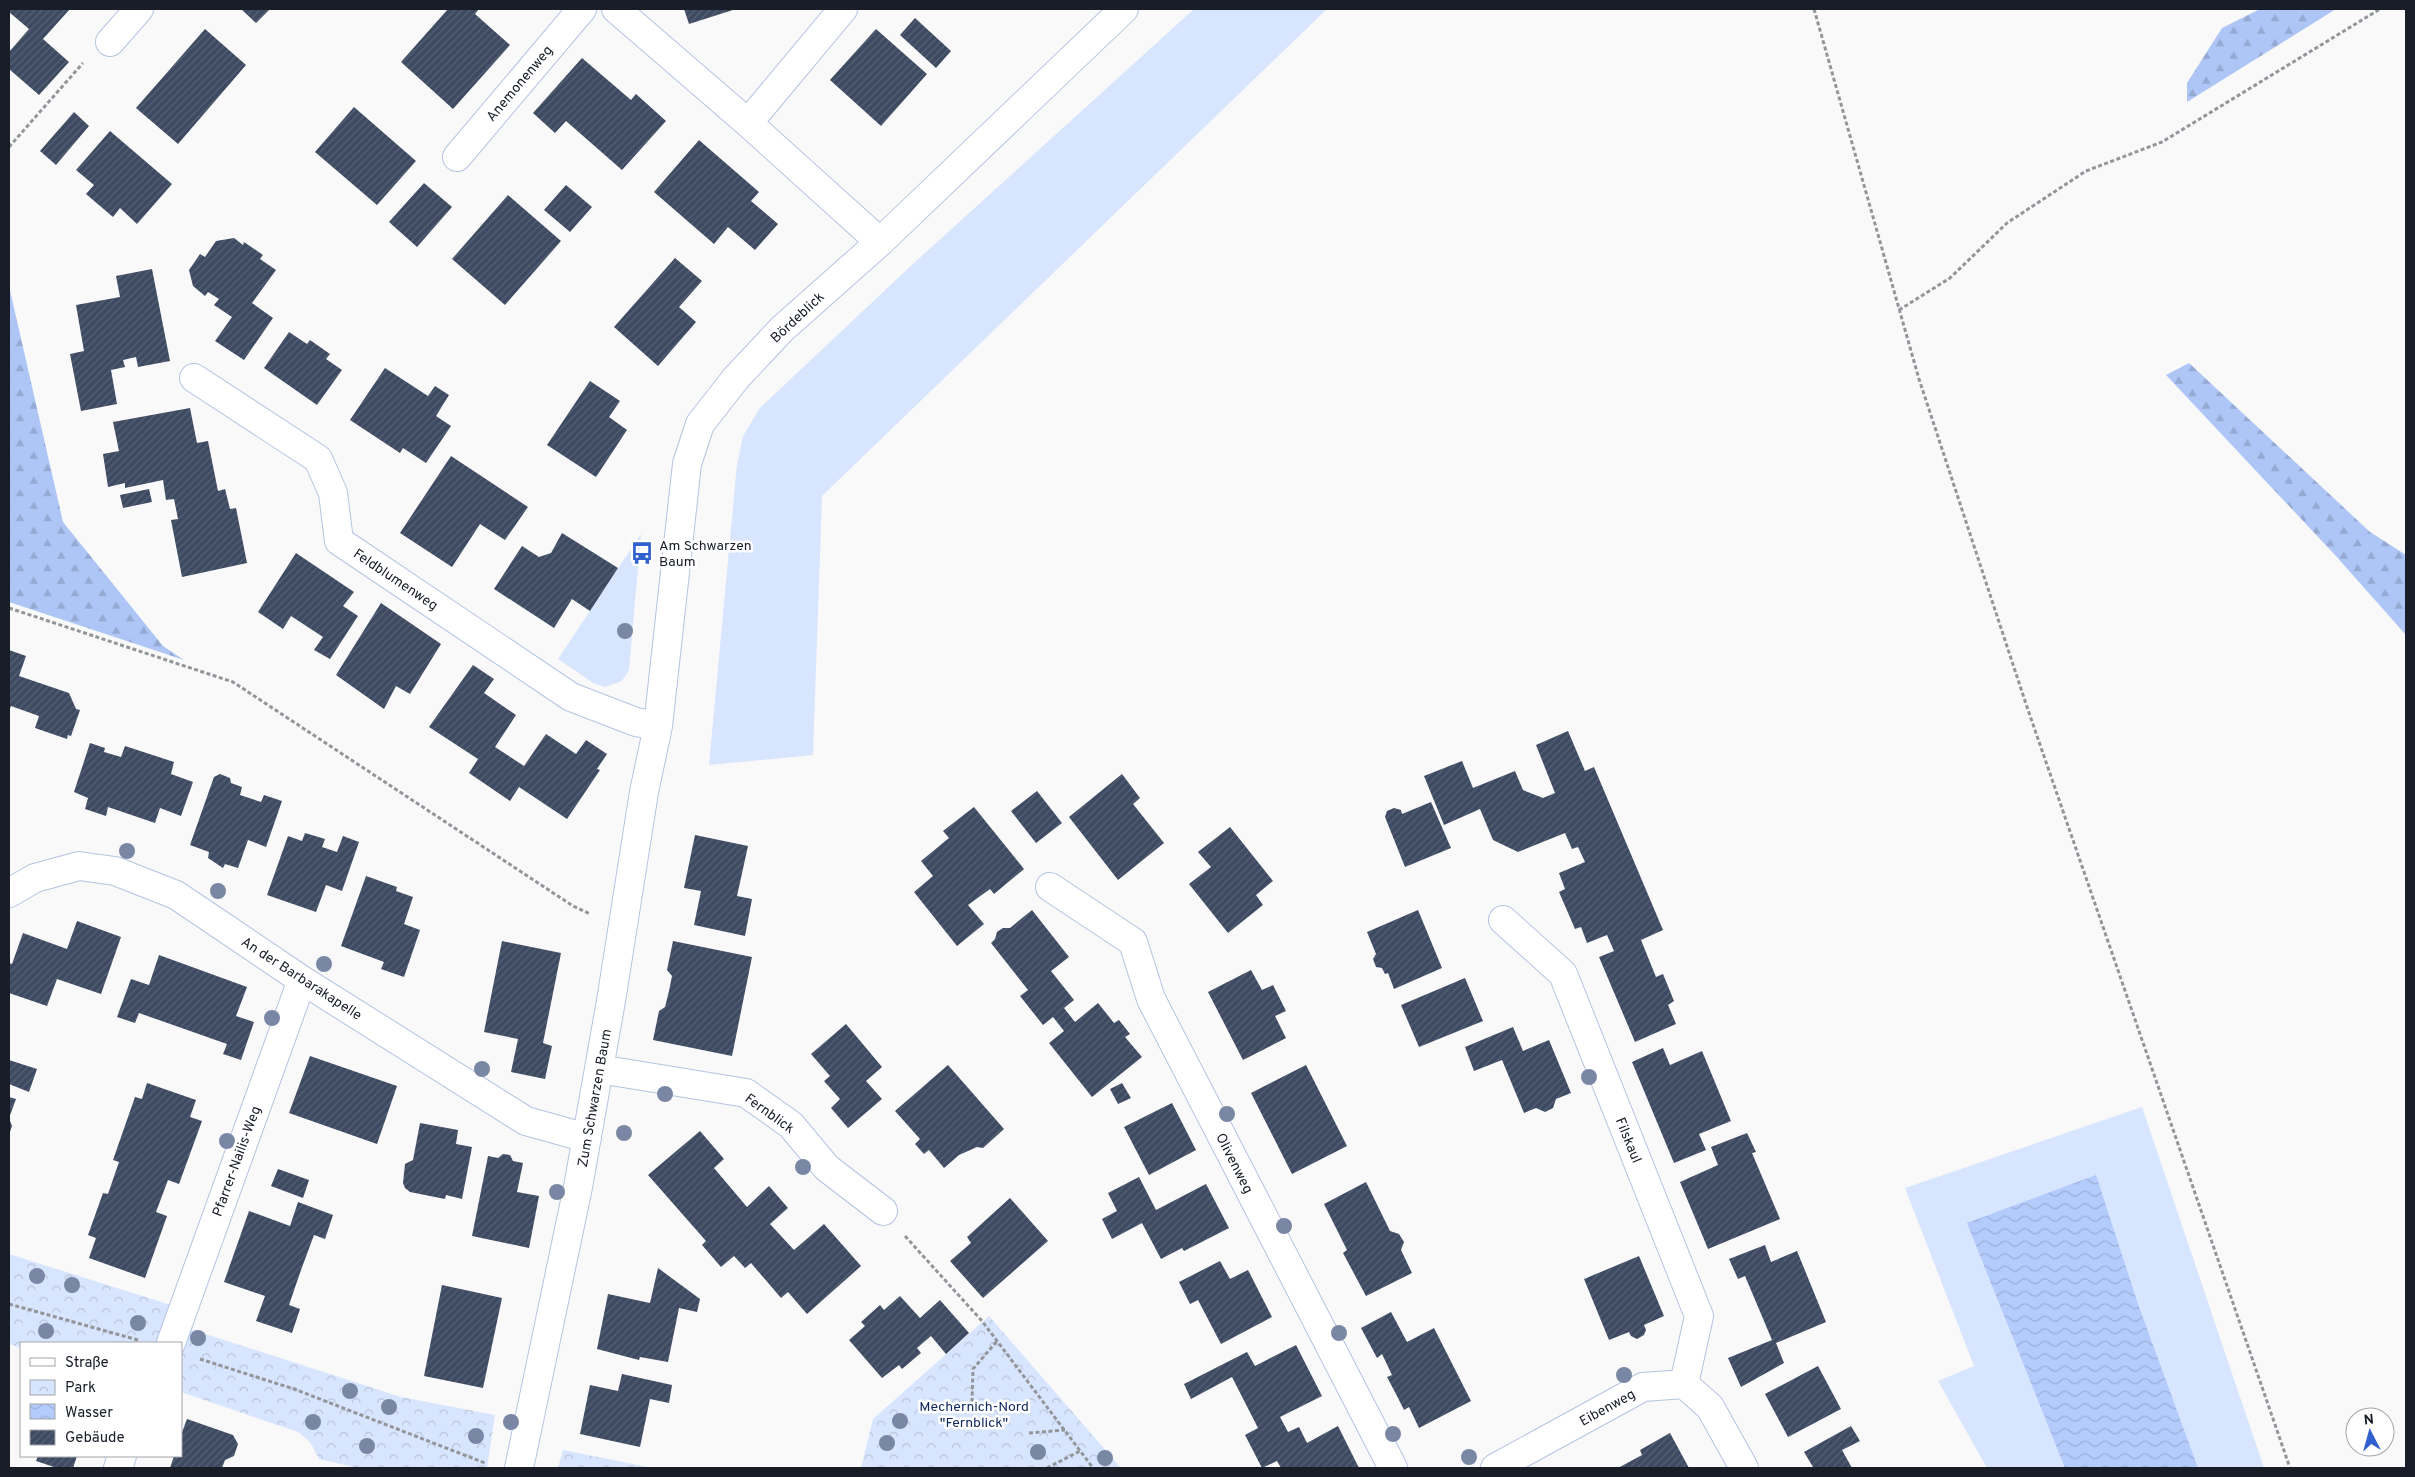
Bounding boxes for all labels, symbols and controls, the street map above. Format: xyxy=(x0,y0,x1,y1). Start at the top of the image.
street label: Anemonenweg xyxy=(483,42,557,125)
street label: Bördeblick xyxy=(768,289,828,347)
place label: Am Schwarzen Baum xyxy=(659,538,752,571)
bus stop icon: Am Schwarzen Baum xyxy=(629,540,655,566)
street label: Feldblumenweg xyxy=(350,546,441,615)
street label: An der Barbarakapelle xyxy=(238,934,365,1025)
street label: Zum Schwarzen Baum xyxy=(575,1028,616,1169)
street label: Fernblick xyxy=(741,1091,797,1138)
street label: Pfarrer-Nailis-Weg xyxy=(209,1104,265,1219)
street label: Filskaul xyxy=(1611,1115,1644,1166)
street label: Olivenweg xyxy=(1211,1131,1256,1197)
legend xyxy=(20,1342,182,1457)
text: Straße xyxy=(65,1354,109,1373)
text: Park xyxy=(65,1379,96,1398)
street label: Eibenweg xyxy=(1577,1386,1639,1431)
park label: Mechernich-Nord "Fernblick" xyxy=(919,1399,1029,1432)
text: Wasser xyxy=(65,1404,113,1423)
north arrow xyxy=(2345,1407,2395,1457)
text: N xyxy=(2363,1412,2375,1430)
text: Gebäude xyxy=(65,1429,125,1448)

